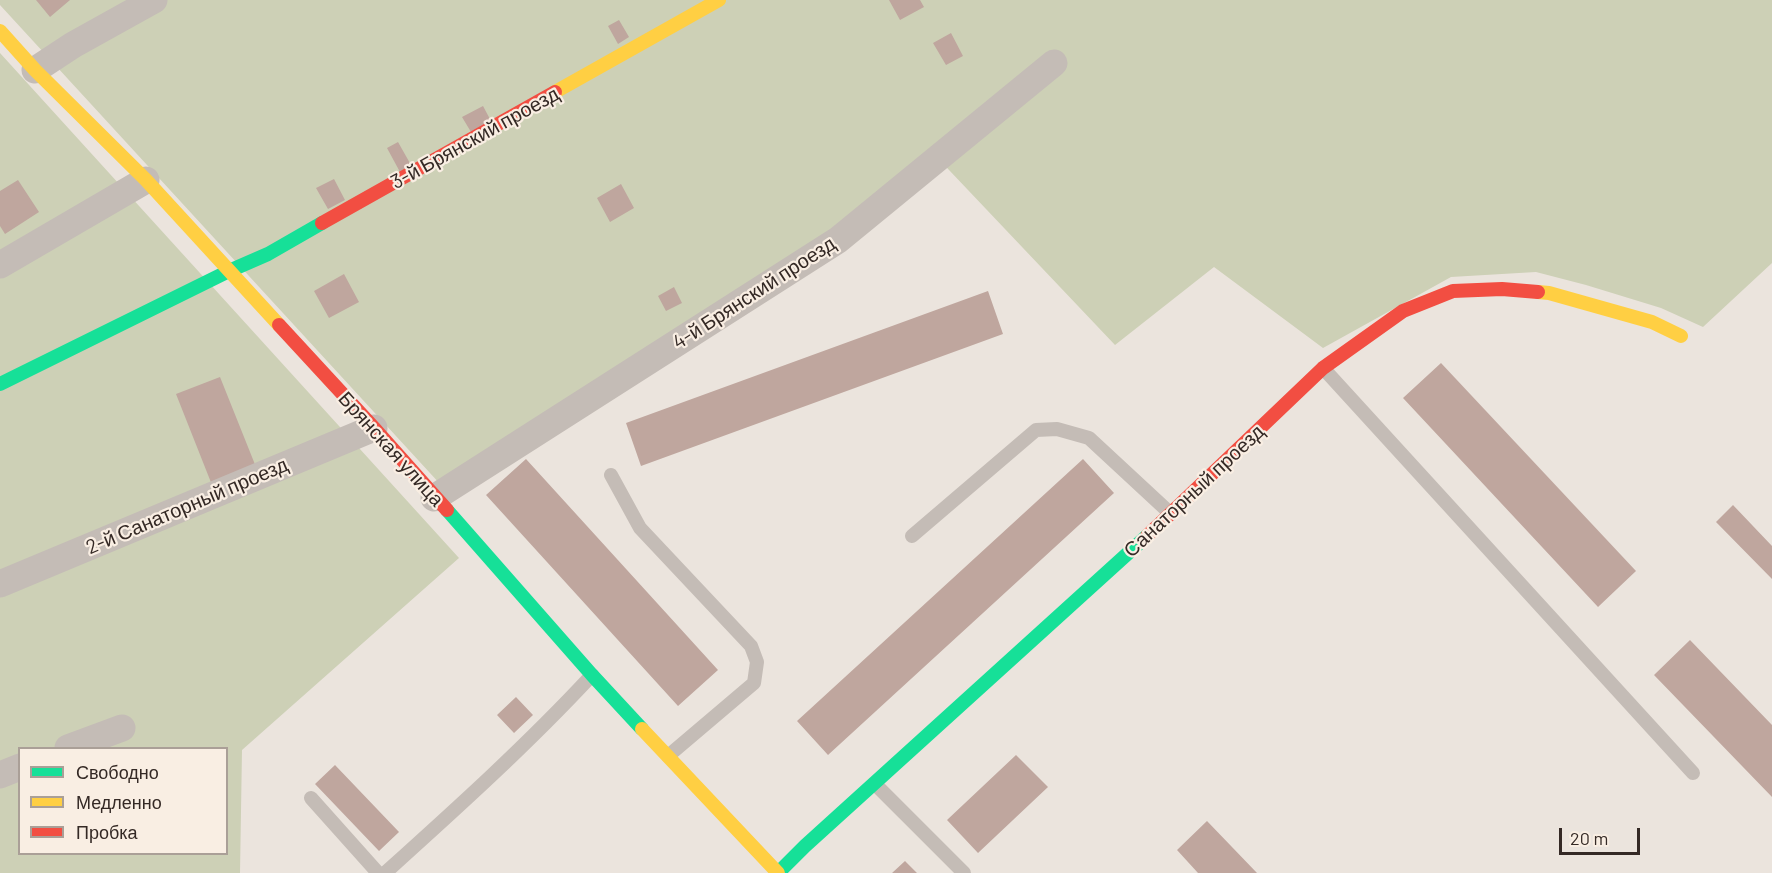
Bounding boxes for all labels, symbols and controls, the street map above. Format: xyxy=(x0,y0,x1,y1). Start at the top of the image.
street label: 3-й Брянский проезд xyxy=(387,82,563,194)
street label: 4-й Брянский проезд xyxy=(668,231,840,355)
street label: Брянская улица xyxy=(333,387,449,511)
street label: Санаторный проезд xyxy=(1119,420,1269,562)
street label: 2-й Санаторный проезд xyxy=(82,453,292,559)
legend xyxy=(18,747,228,855)
text: Свободно xyxy=(76,761,159,783)
text: Медленно xyxy=(76,791,162,813)
scale bar xyxy=(1562,816,1643,854)
text: Пробка xyxy=(76,821,138,843)
text: 20 m xyxy=(1570,827,1608,849)

